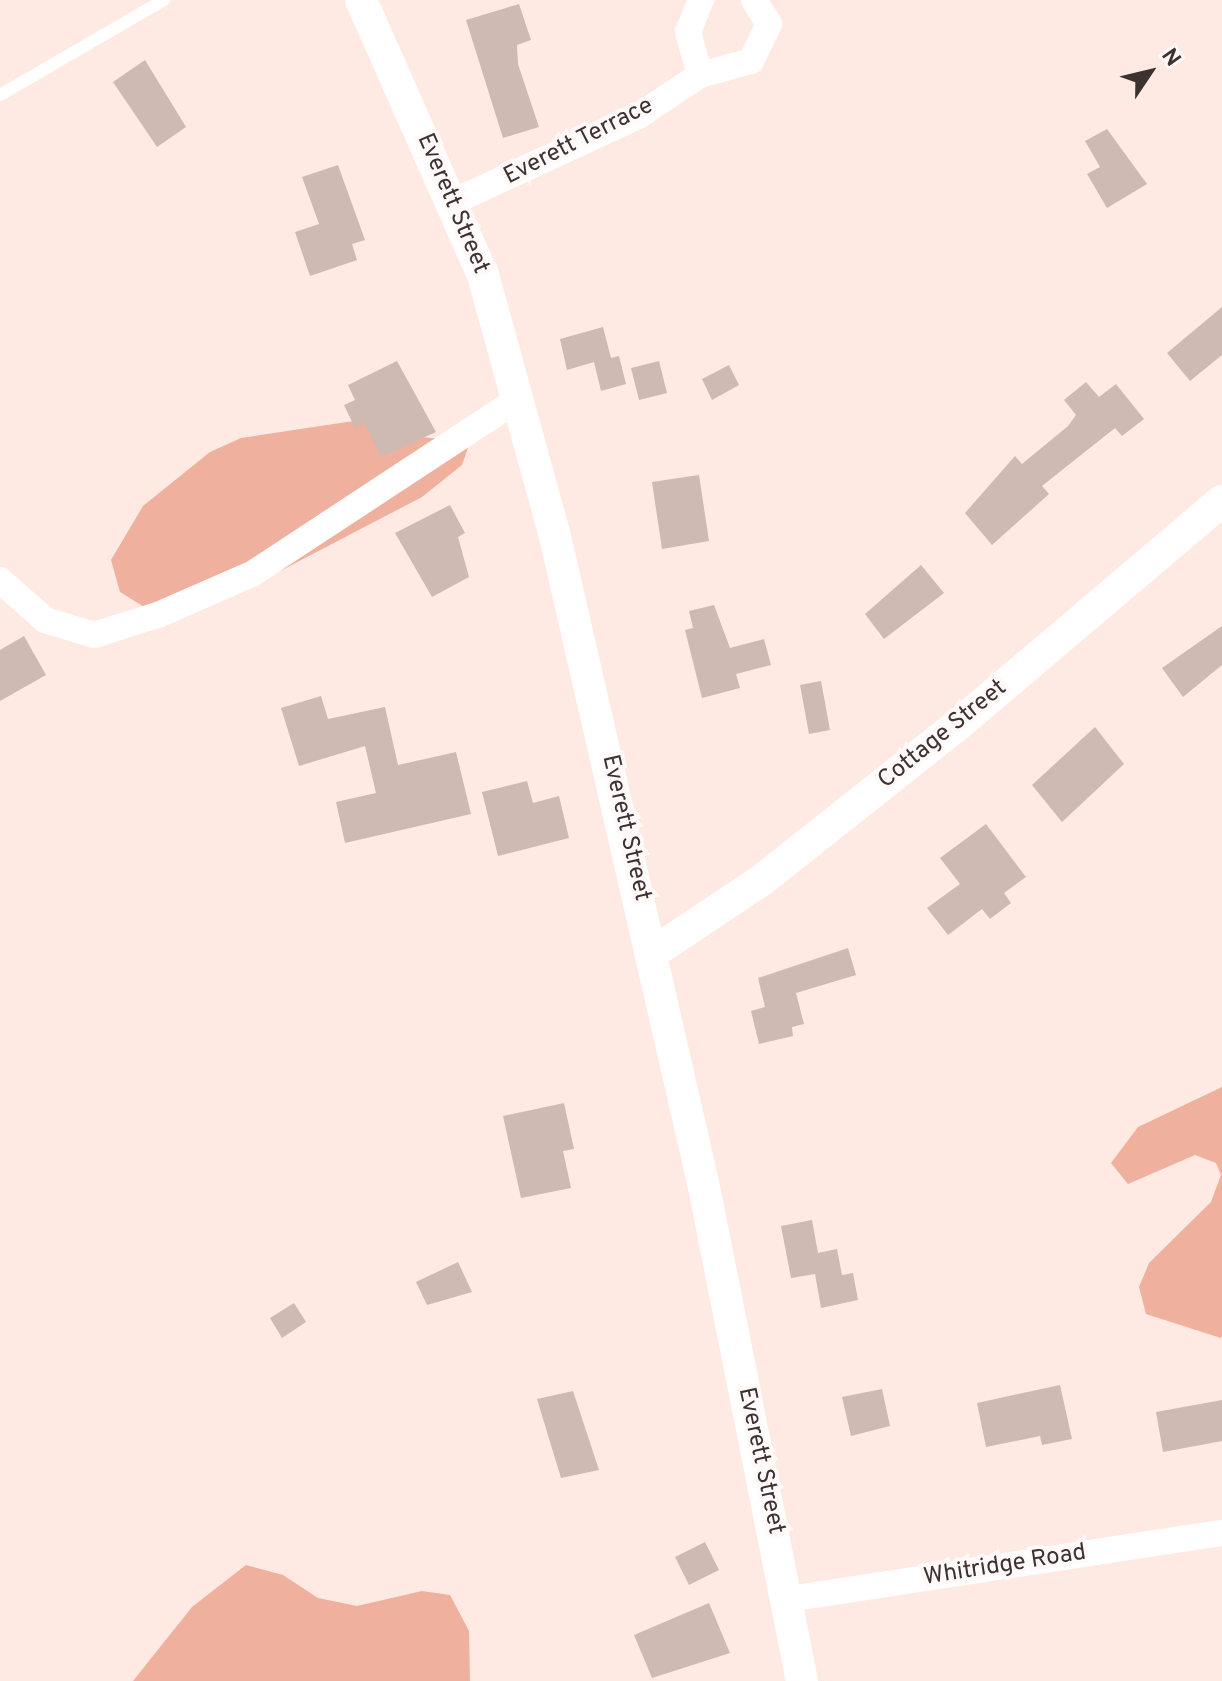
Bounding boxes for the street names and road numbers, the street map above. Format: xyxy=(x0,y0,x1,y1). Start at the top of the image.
street label: Everett Terrace xyxy=(499,92,659,192)
street label: Everett Street xyxy=(410,130,494,278)
street label: Cottage Street xyxy=(873,674,1013,796)
street label: Everett Street xyxy=(594,752,656,904)
street label: Everett Street xyxy=(730,1385,790,1537)
street label: Whitridge Road xyxy=(922,1539,1088,1593)

